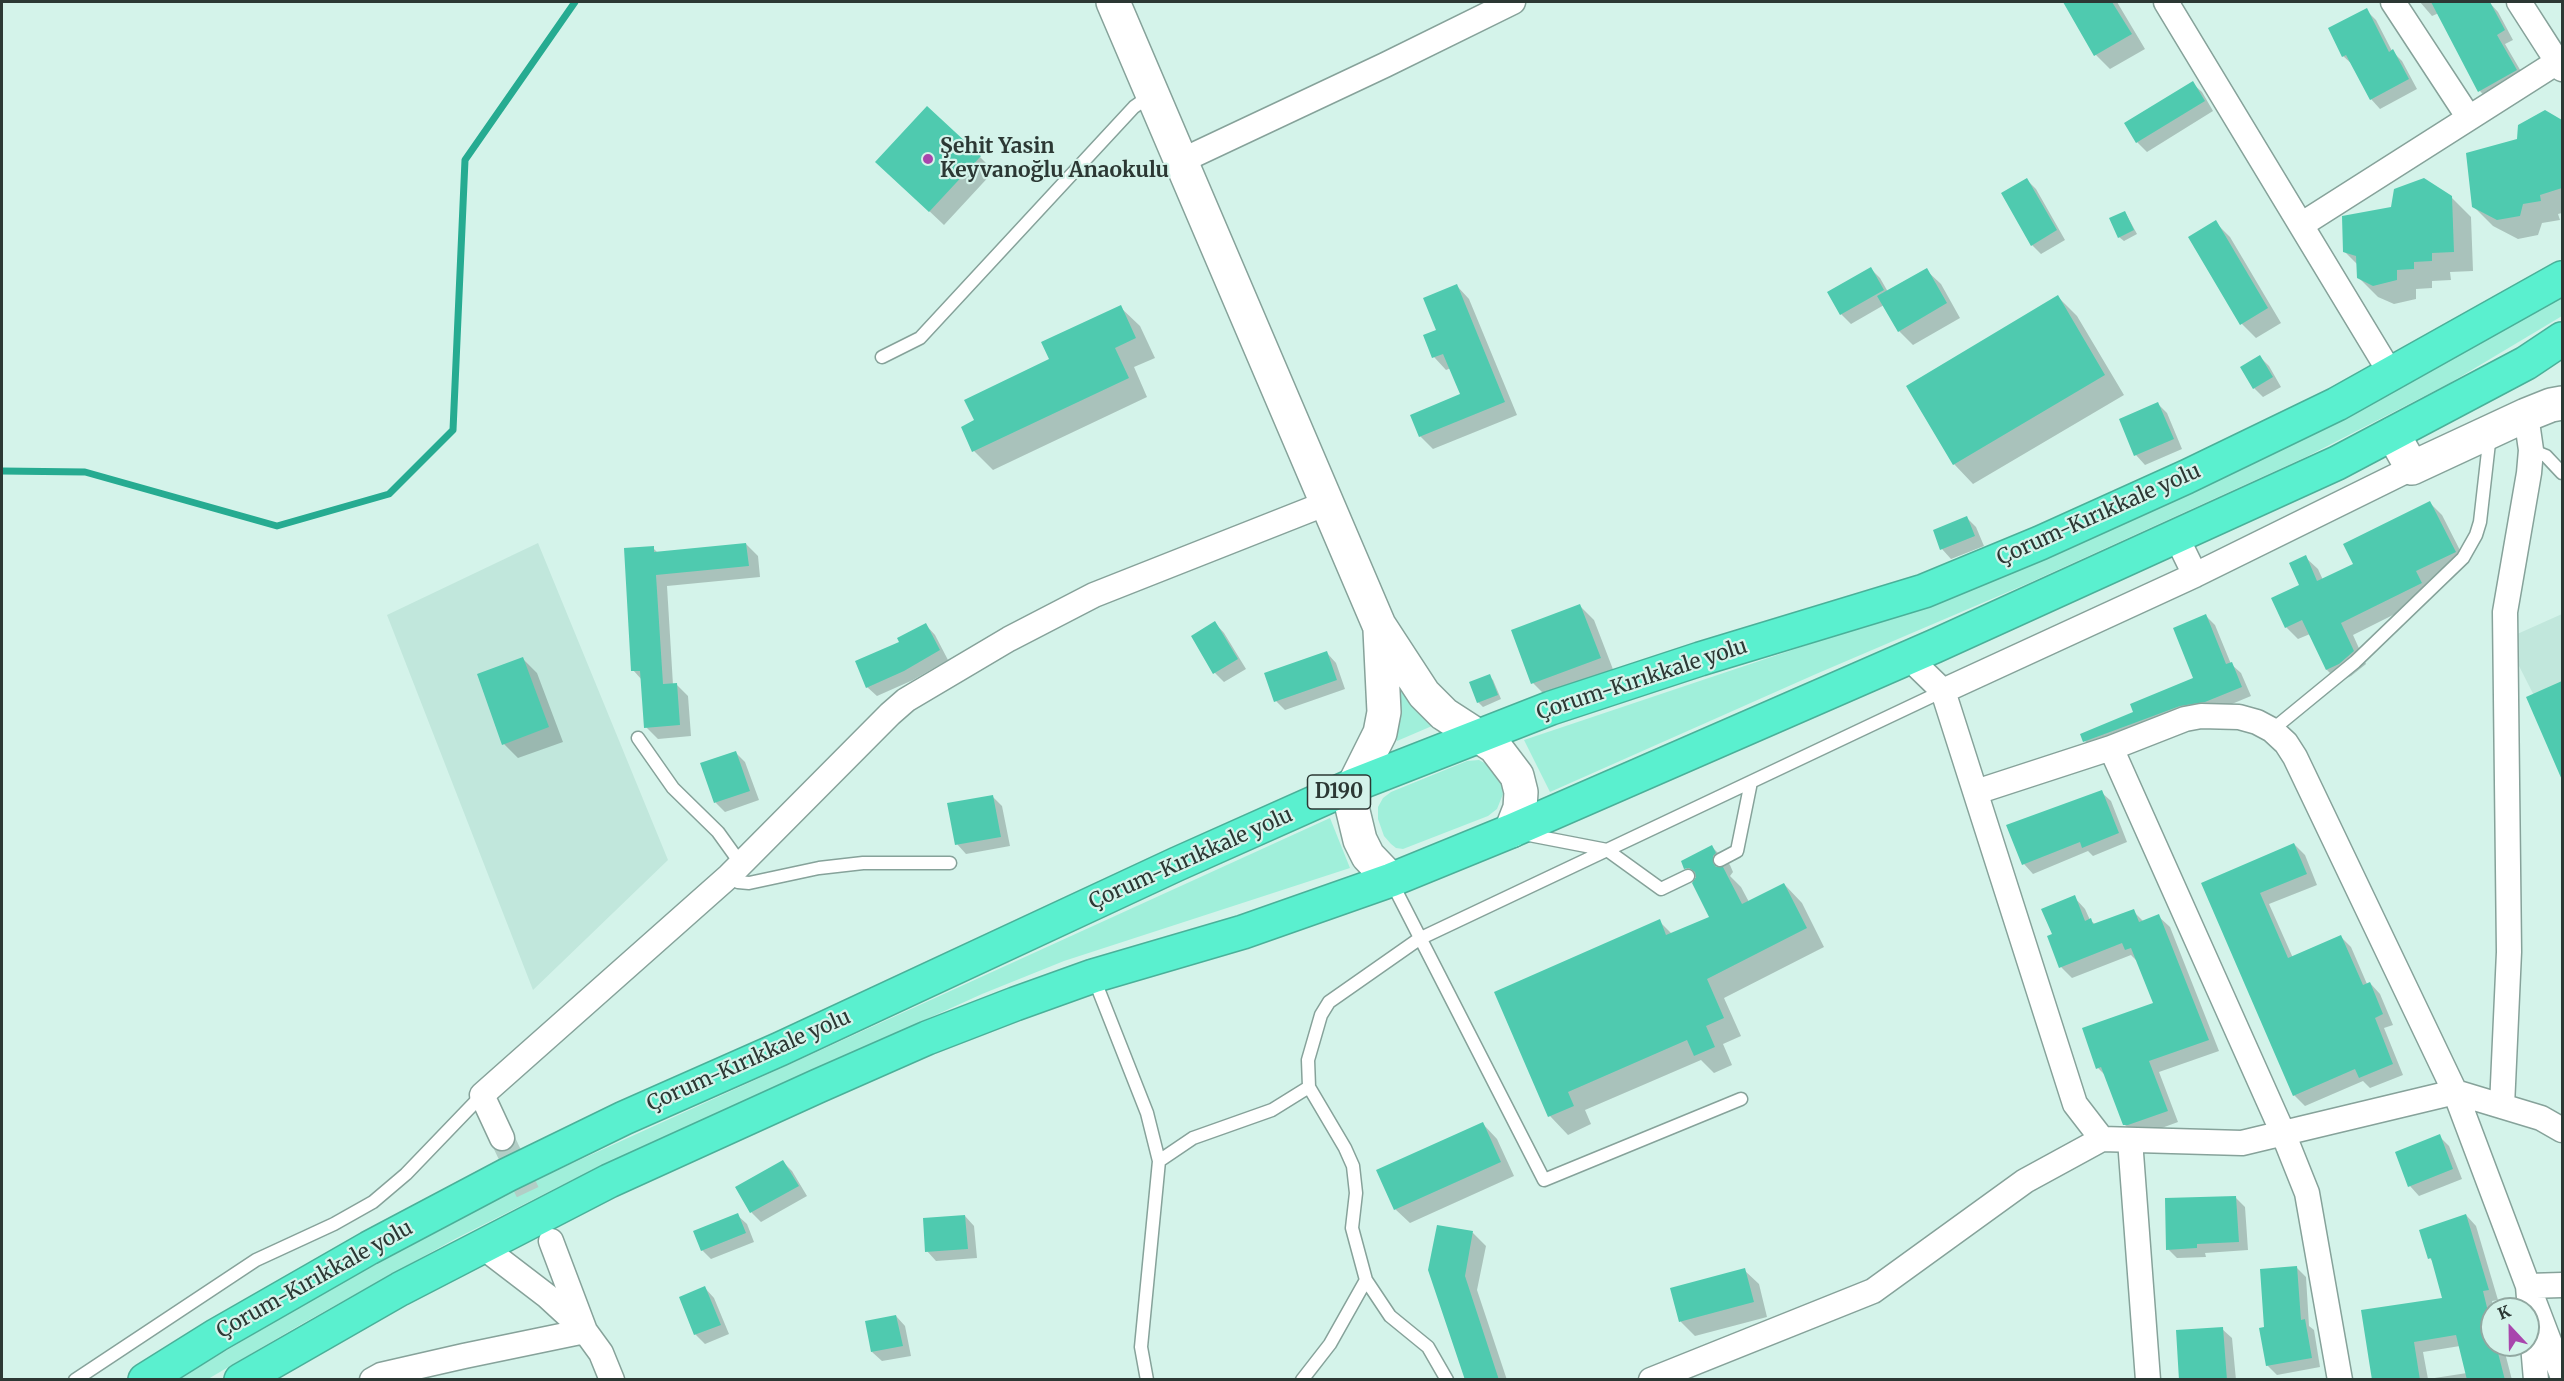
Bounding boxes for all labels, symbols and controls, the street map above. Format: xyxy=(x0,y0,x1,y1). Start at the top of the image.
place label: Şehit Yasin Keyvanoğlu Anaokulu xyxy=(940,134,1169,184)
marker: Şehit Yasin Keyvanoğlu Anaokulu xyxy=(921,152,935,166)
street label: Çorum-Kırıkkale yolu xyxy=(1993,459,2205,571)
street label: Çorum-Kırıkkale yolu xyxy=(1533,634,1751,726)
road number: D190 xyxy=(1308,775,1370,809)
street label: Çorum-Kırıkkale yolu xyxy=(1085,803,1297,915)
street label: Çorum-Kırıkkale yolu xyxy=(643,1005,855,1117)
street label: Çorum-Kırıkkale yolu xyxy=(213,1216,417,1344)
north arrow xyxy=(2480,1297,2540,1357)
text: K xyxy=(2495,1301,2513,1324)

